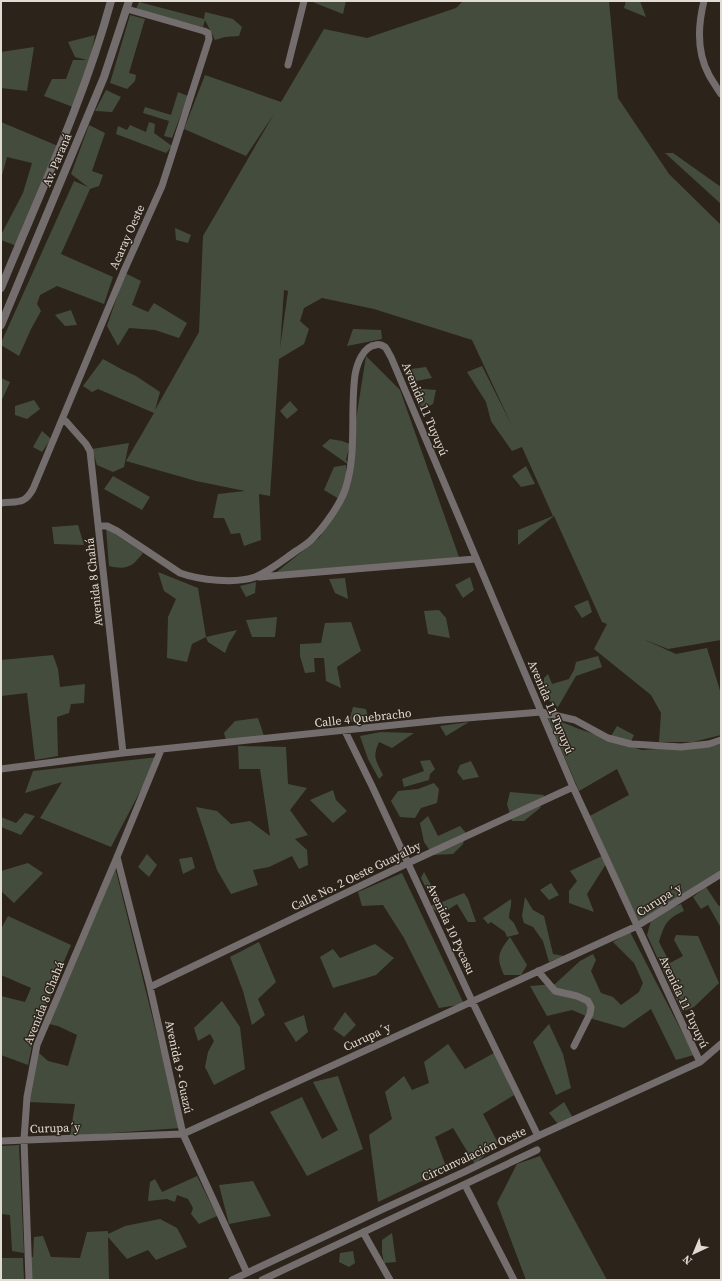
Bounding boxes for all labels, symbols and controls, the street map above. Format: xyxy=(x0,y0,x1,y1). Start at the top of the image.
street label: Av. Paraná xyxy=(39,130,76,189)
street label: Acaray Oeste xyxy=(106,202,148,272)
street label: Avenida 11 Tuyuyú xyxy=(398,360,452,458)
street label: Avenida 8 Chahá xyxy=(81,536,107,627)
street label: Avenida 11 Tuyuyú xyxy=(524,658,578,756)
street label: Calle 4 Quebracho xyxy=(314,705,413,731)
street label: Calle No. 2 Oeste Guayalby xyxy=(289,837,424,914)
street label: Curupa´y xyxy=(633,879,685,920)
street label: Avenida 10 Pycasu xyxy=(423,881,479,977)
street label: Avenida 11 Tuyuyú xyxy=(656,953,712,1051)
street label: Avenida 8 Chahá xyxy=(20,958,68,1047)
street label: Avenida 9 - Guazú xyxy=(161,1019,197,1115)
street label: Curupa´y xyxy=(341,1019,394,1055)
street label: Curupa´y xyxy=(30,1119,81,1137)
street label: Circunvalación Oeste xyxy=(419,1123,529,1185)
north arrow xyxy=(674,1233,714,1273)
text: N xyxy=(679,1252,695,1268)

